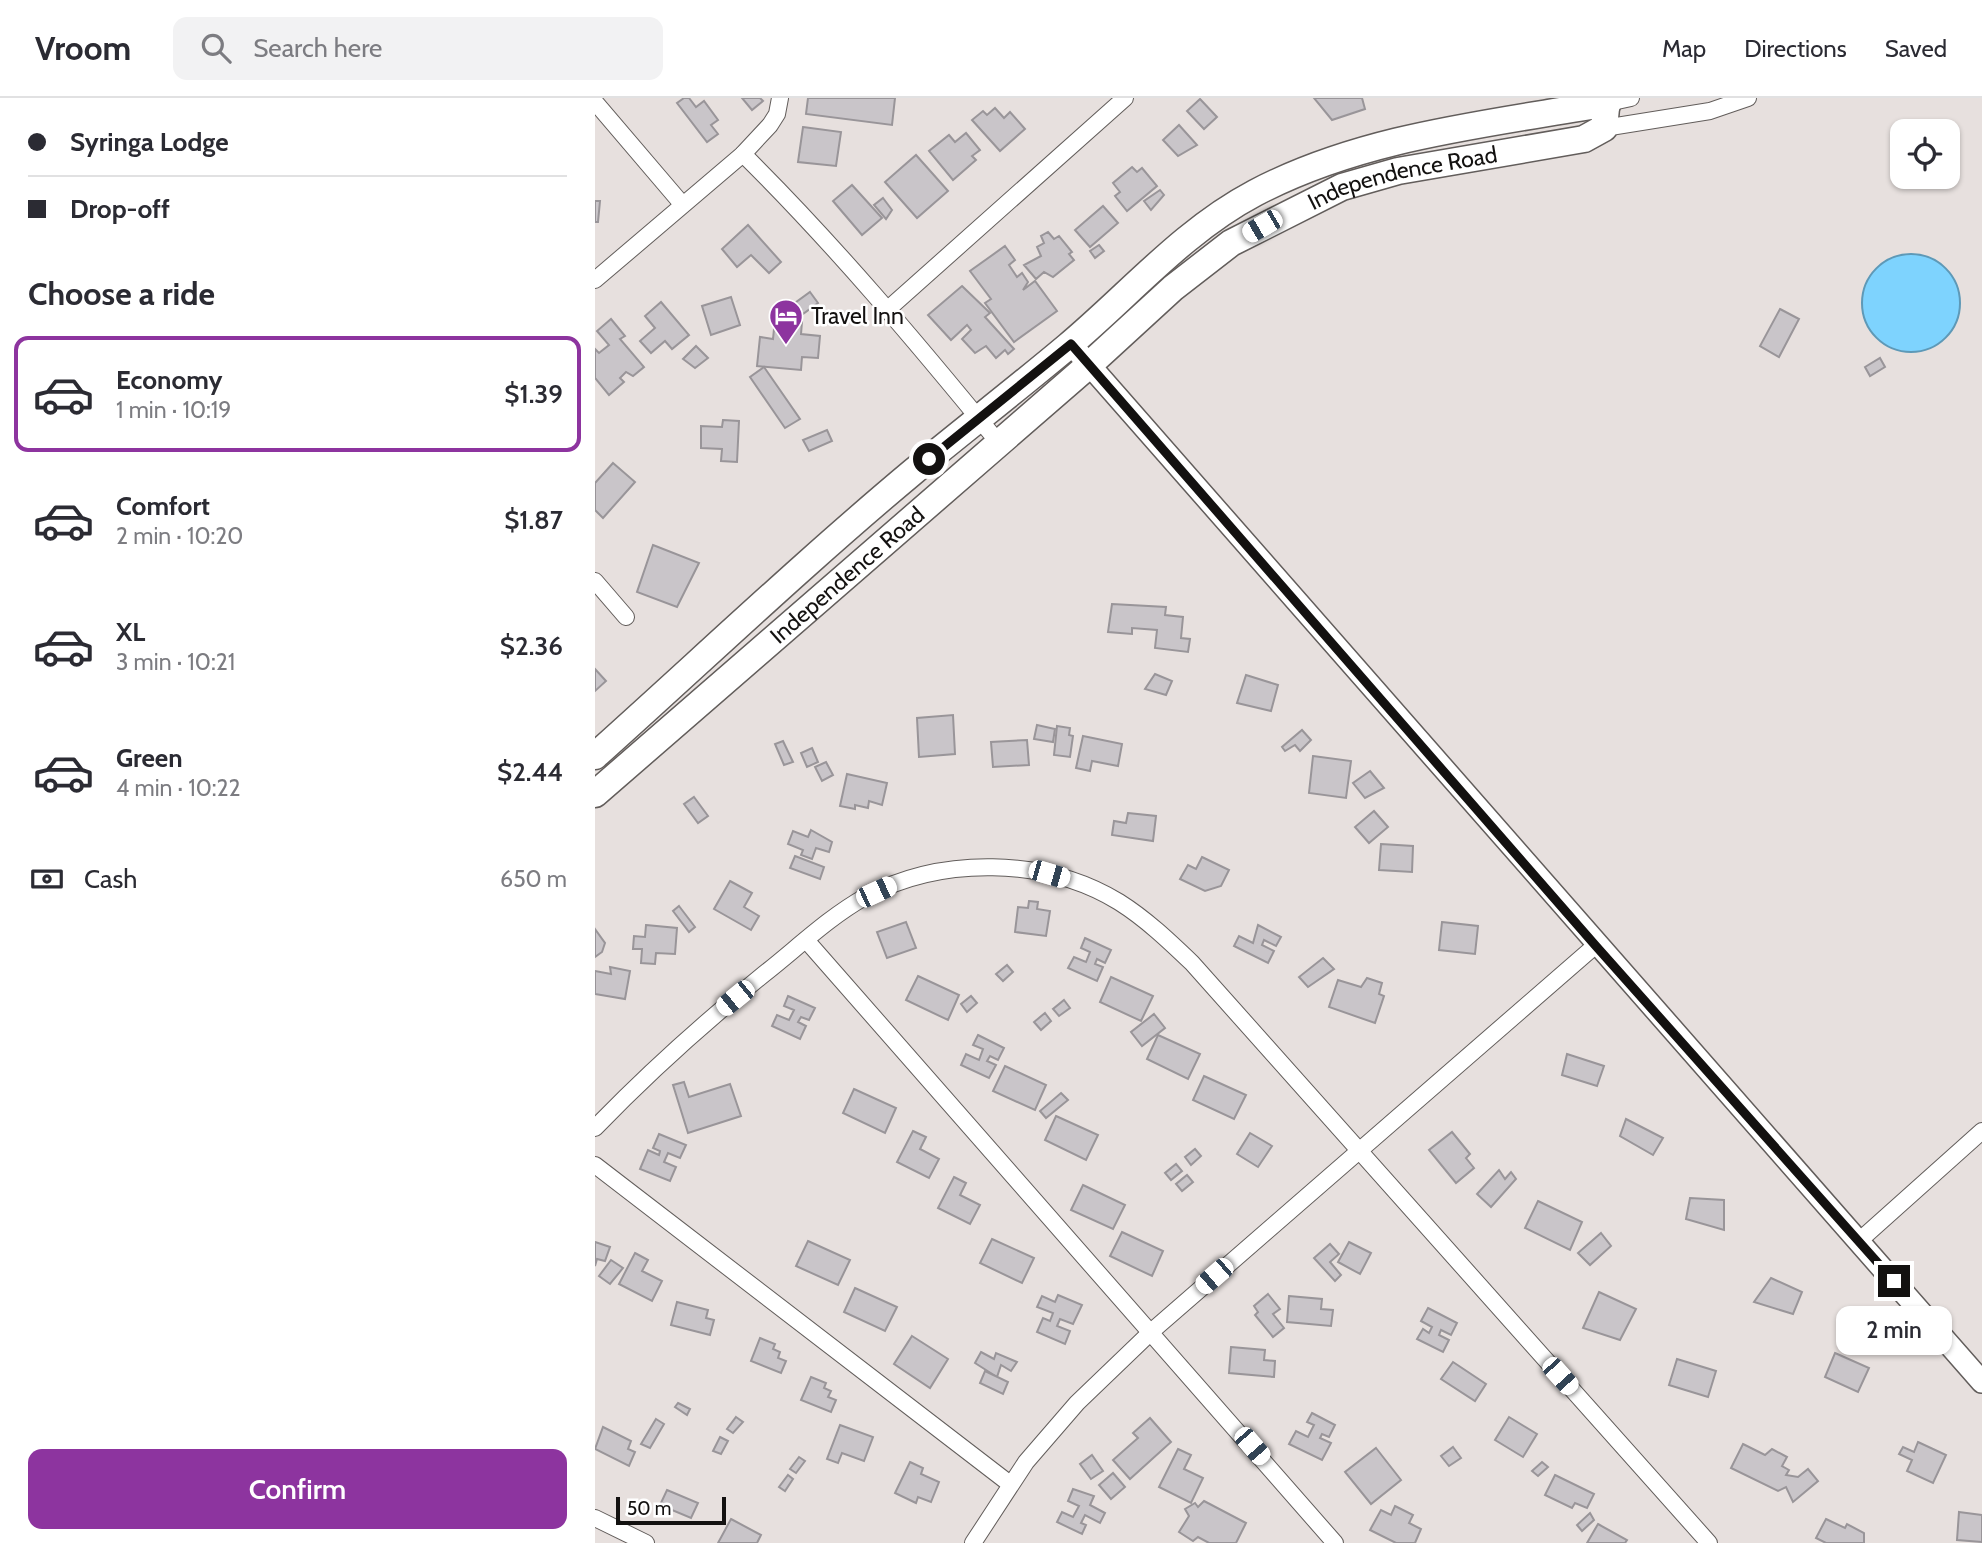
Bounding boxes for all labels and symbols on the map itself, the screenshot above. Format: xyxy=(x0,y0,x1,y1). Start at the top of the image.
street label: Independence Road xyxy=(1303,140,1499,216)
car xyxy=(1239,206,1286,246)
hotel icon: Travel Inn xyxy=(767,297,805,346)
place label: Travel Inn xyxy=(811,302,904,330)
route start xyxy=(913,443,945,475)
street label: Independence Road xyxy=(764,500,930,650)
car xyxy=(1026,858,1073,890)
car xyxy=(853,874,900,910)
car xyxy=(713,977,758,1019)
car xyxy=(1192,1254,1237,1298)
route end xyxy=(1878,1265,1910,1297)
callout: 2 min xyxy=(1836,1306,1952,1354)
car xyxy=(1539,1353,1582,1399)
car xyxy=(1231,1423,1274,1469)
scale bar xyxy=(616,1494,726,1526)

